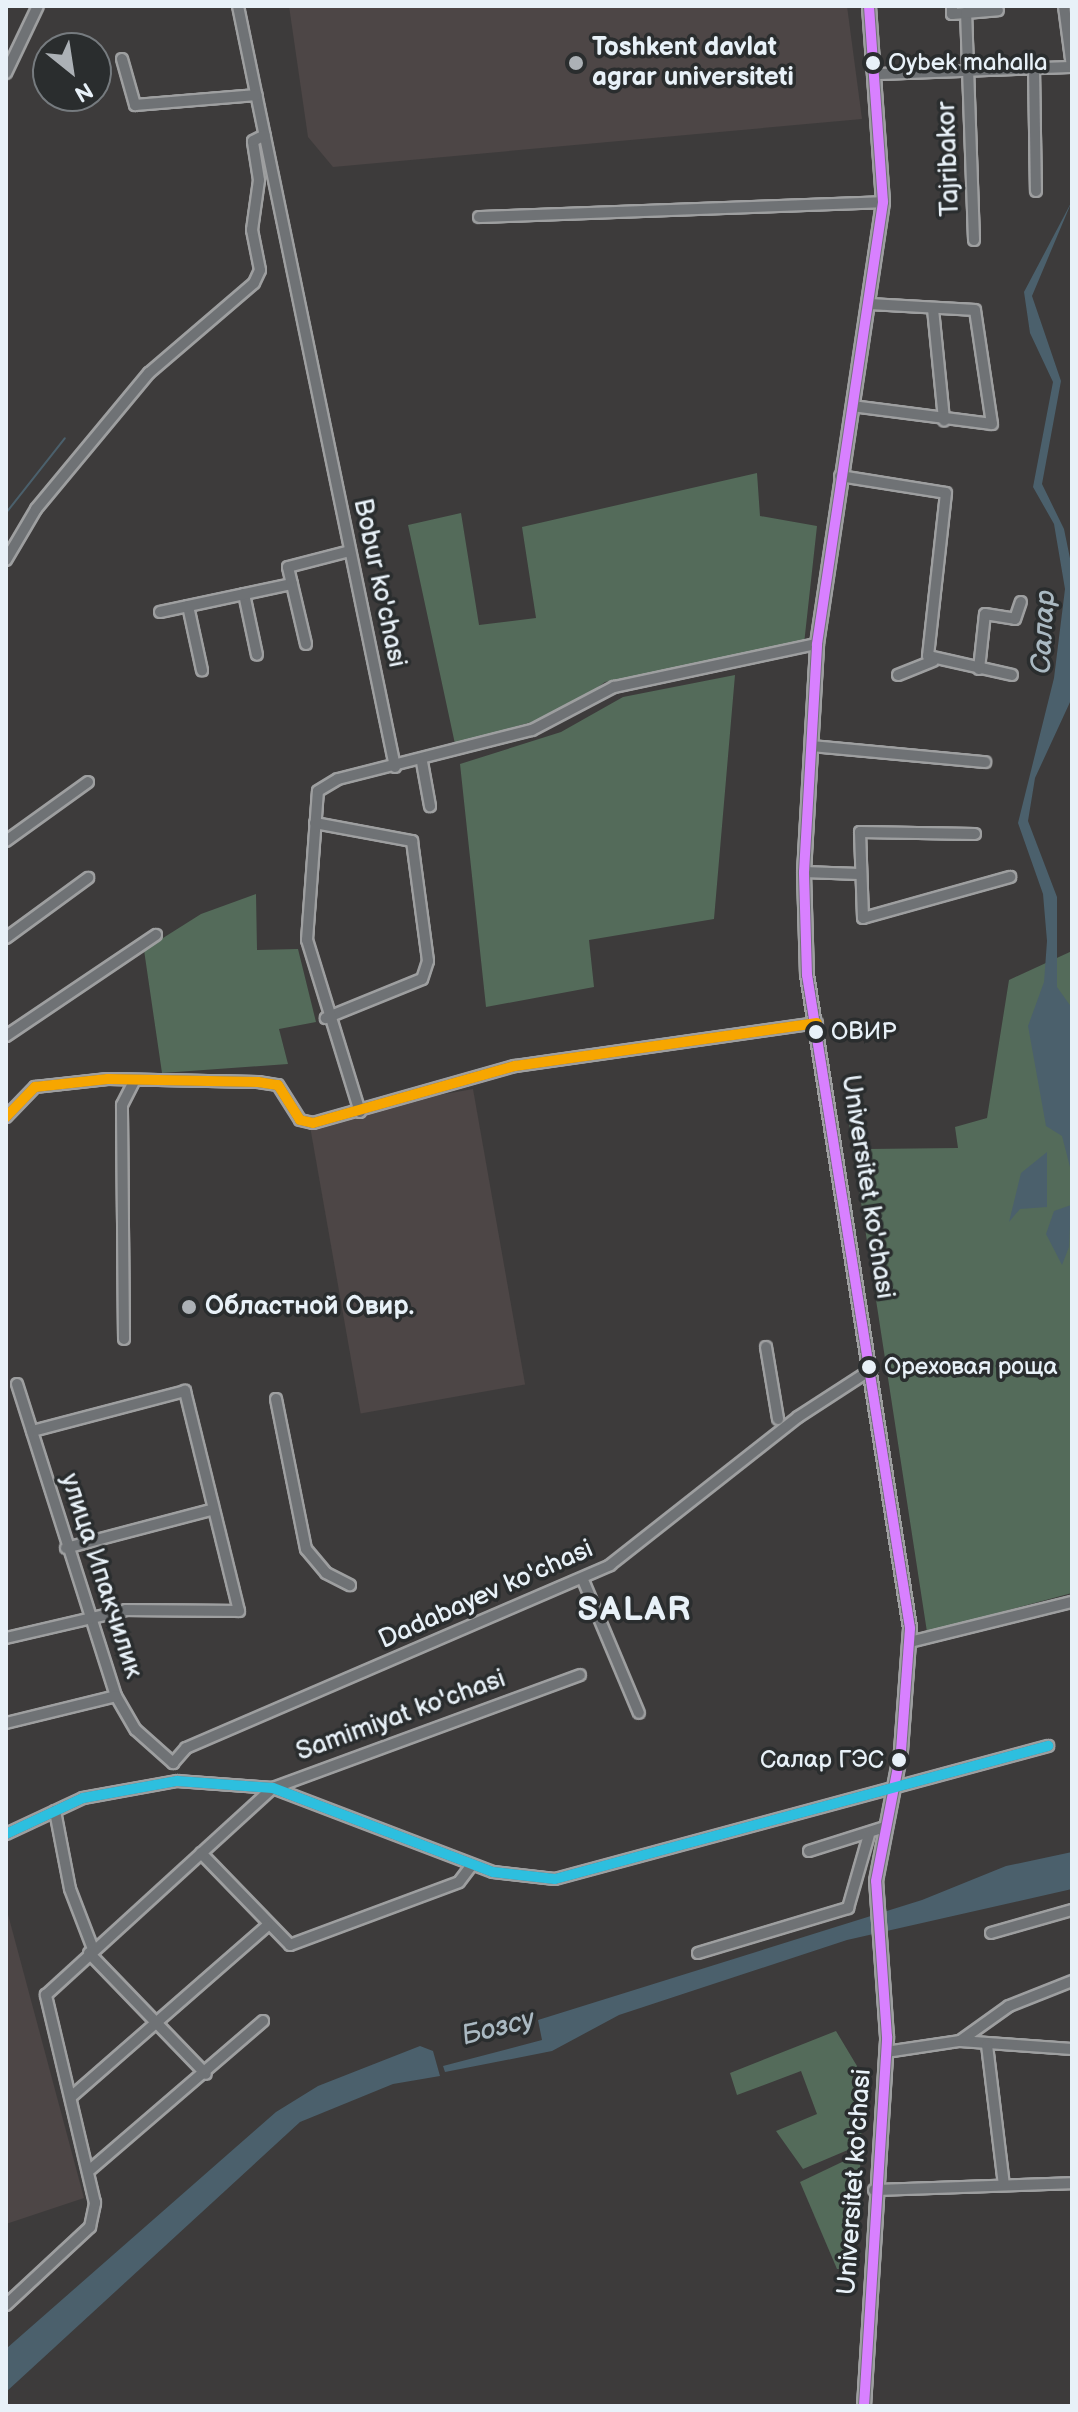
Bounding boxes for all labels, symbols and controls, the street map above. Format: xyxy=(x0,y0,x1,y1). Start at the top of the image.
north arrow xyxy=(32,32,112,112)
place label: Toshkent davlat agrar universiteti xyxy=(592,32,794,94)
place label: Oybek mahalla xyxy=(888,49,1048,77)
marker: Toshkent davlat agrar universiteti xyxy=(567,54,585,72)
marker: Oybek mahalla xyxy=(865,55,881,71)
text: N xyxy=(69,76,97,107)
street label: Tajribakor xyxy=(931,101,967,217)
street label: Bobur ko'chasi xyxy=(346,496,412,670)
water label: Салар xyxy=(1025,589,1063,675)
place label: ОВИР xyxy=(831,1018,896,1046)
marker: ОВИР xyxy=(808,1024,824,1040)
street label: Universitet ko'chasi xyxy=(834,1073,900,1301)
place label: Областной Овир. xyxy=(205,1291,414,1323)
marker: Областной Овир. xyxy=(180,1298,198,1316)
place label: Ореховая роща xyxy=(884,1353,1058,1381)
marker: Ореховая роща xyxy=(861,1359,877,1375)
street label: улица Ипакчилик xyxy=(53,1470,149,1682)
street label: Dadabayev ko'chasi xyxy=(374,1534,598,1656)
district label: SALAR xyxy=(577,1590,693,1630)
street label: Samimiyat ko'chasi xyxy=(292,1664,510,1768)
place label: Салар ГЭС xyxy=(760,1746,884,1774)
marker: Салар ГЭС xyxy=(891,1752,907,1768)
water label: Бозсу xyxy=(458,2003,538,2053)
street label: Universitet ko'chasi xyxy=(832,2068,878,2296)

